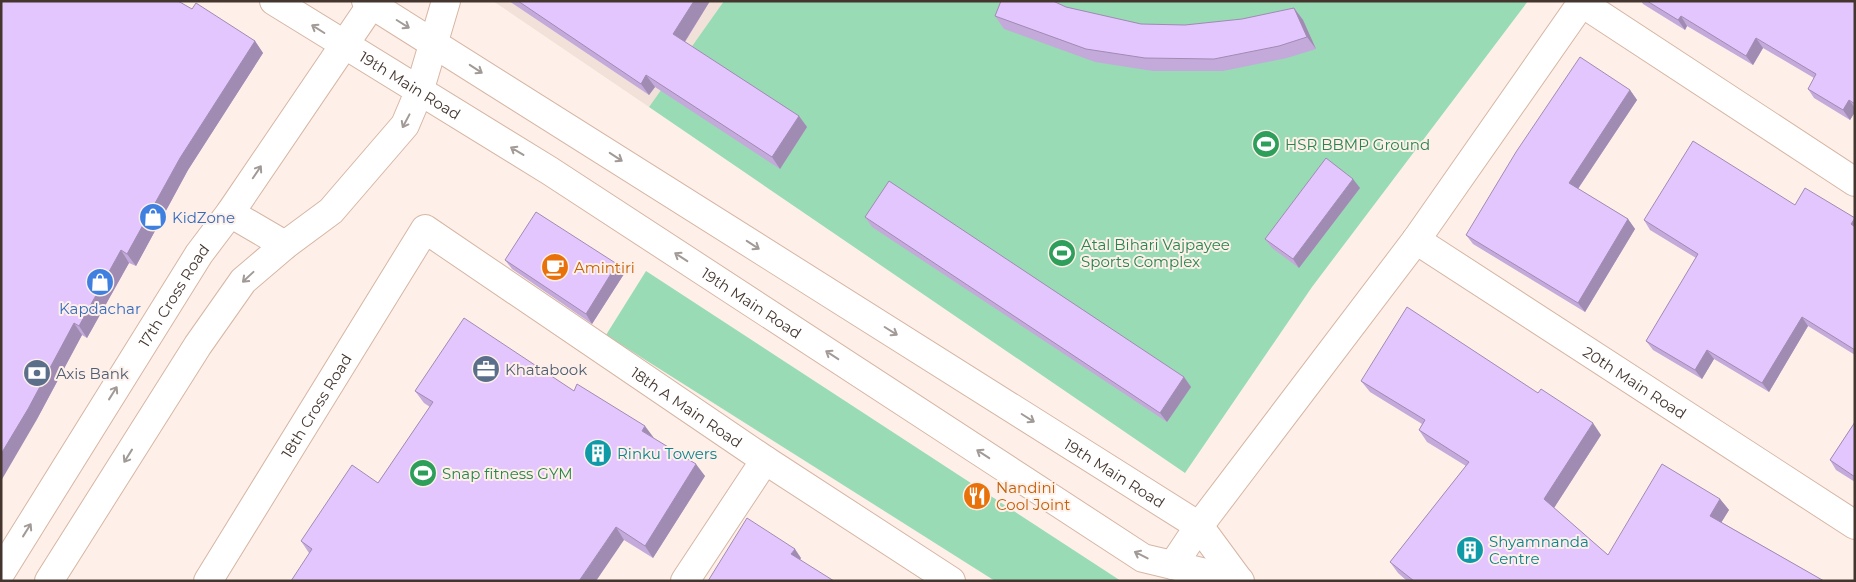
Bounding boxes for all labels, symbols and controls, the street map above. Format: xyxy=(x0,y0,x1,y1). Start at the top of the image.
one-way arrow xyxy=(396,19,410,29)
one-way arrow xyxy=(312,24,326,34)
street label: 19th Main Road xyxy=(356,47,464,123)
one-way arrow xyxy=(468,65,482,75)
one-way arrow xyxy=(401,113,410,128)
sports icon: HSR BBMP Ground xyxy=(1251,129,1281,159)
place label: HSR BBMP Ground xyxy=(1285,135,1430,154)
one-way arrow xyxy=(511,146,525,156)
one-way arrow xyxy=(609,153,623,163)
one-way arrow xyxy=(252,165,262,179)
shop icon: KidZone xyxy=(138,202,168,232)
place label: KidZone xyxy=(172,208,235,227)
place label: Atal Bihari Vajpayee Sports Complex xyxy=(1081,235,1230,271)
sports icon: Atal Bihari Vajpayee Sports Complex xyxy=(1047,238,1077,268)
street label: 17th Cross Road xyxy=(134,240,213,350)
one-way arrow xyxy=(746,240,760,250)
cafe icon: Amintiri xyxy=(540,252,570,282)
one-way arrow xyxy=(675,252,689,262)
place label: Amintiri xyxy=(574,258,635,277)
street label: 19th Main Road xyxy=(698,263,805,342)
shop icon: Kapdachar xyxy=(85,267,115,297)
one-way arrow xyxy=(242,271,254,283)
place label: Kapdachar xyxy=(59,299,141,318)
one-way arrow xyxy=(883,327,897,337)
street label: 20th Main Road xyxy=(1580,342,1690,423)
street label: 18th Cross Road xyxy=(277,350,355,461)
one-way arrow xyxy=(826,350,840,360)
office icon: Khatabook xyxy=(471,354,501,384)
bank icon: Axis Bank xyxy=(22,358,52,388)
place label: Khatabook xyxy=(505,360,587,379)
street label: 18th A Main Road xyxy=(627,362,746,451)
place label: Axis Bank xyxy=(56,364,129,383)
one-way arrow xyxy=(108,386,118,400)
one-way arrow xyxy=(1021,413,1035,423)
street label: 19th Main Road xyxy=(1061,434,1169,512)
building icon: Rinku Towers xyxy=(583,438,613,468)
place label: Rinku Towers xyxy=(617,444,717,463)
one-way arrow xyxy=(123,448,133,462)
one-way arrow xyxy=(976,448,990,459)
sports icon: Snap fitness GYM xyxy=(408,458,438,488)
place label: Snap fitness GYM xyxy=(442,464,573,483)
place label: Nandini Cool Joint xyxy=(996,478,1070,514)
restaurant icon: Nandini Cool Joint xyxy=(962,481,992,511)
one-way arrow xyxy=(22,524,32,538)
place label: Shyamnanda Centre xyxy=(1489,532,1589,568)
building icon: Shyamnanda Centre xyxy=(1455,535,1485,565)
one-way arrow xyxy=(1133,550,1148,560)

